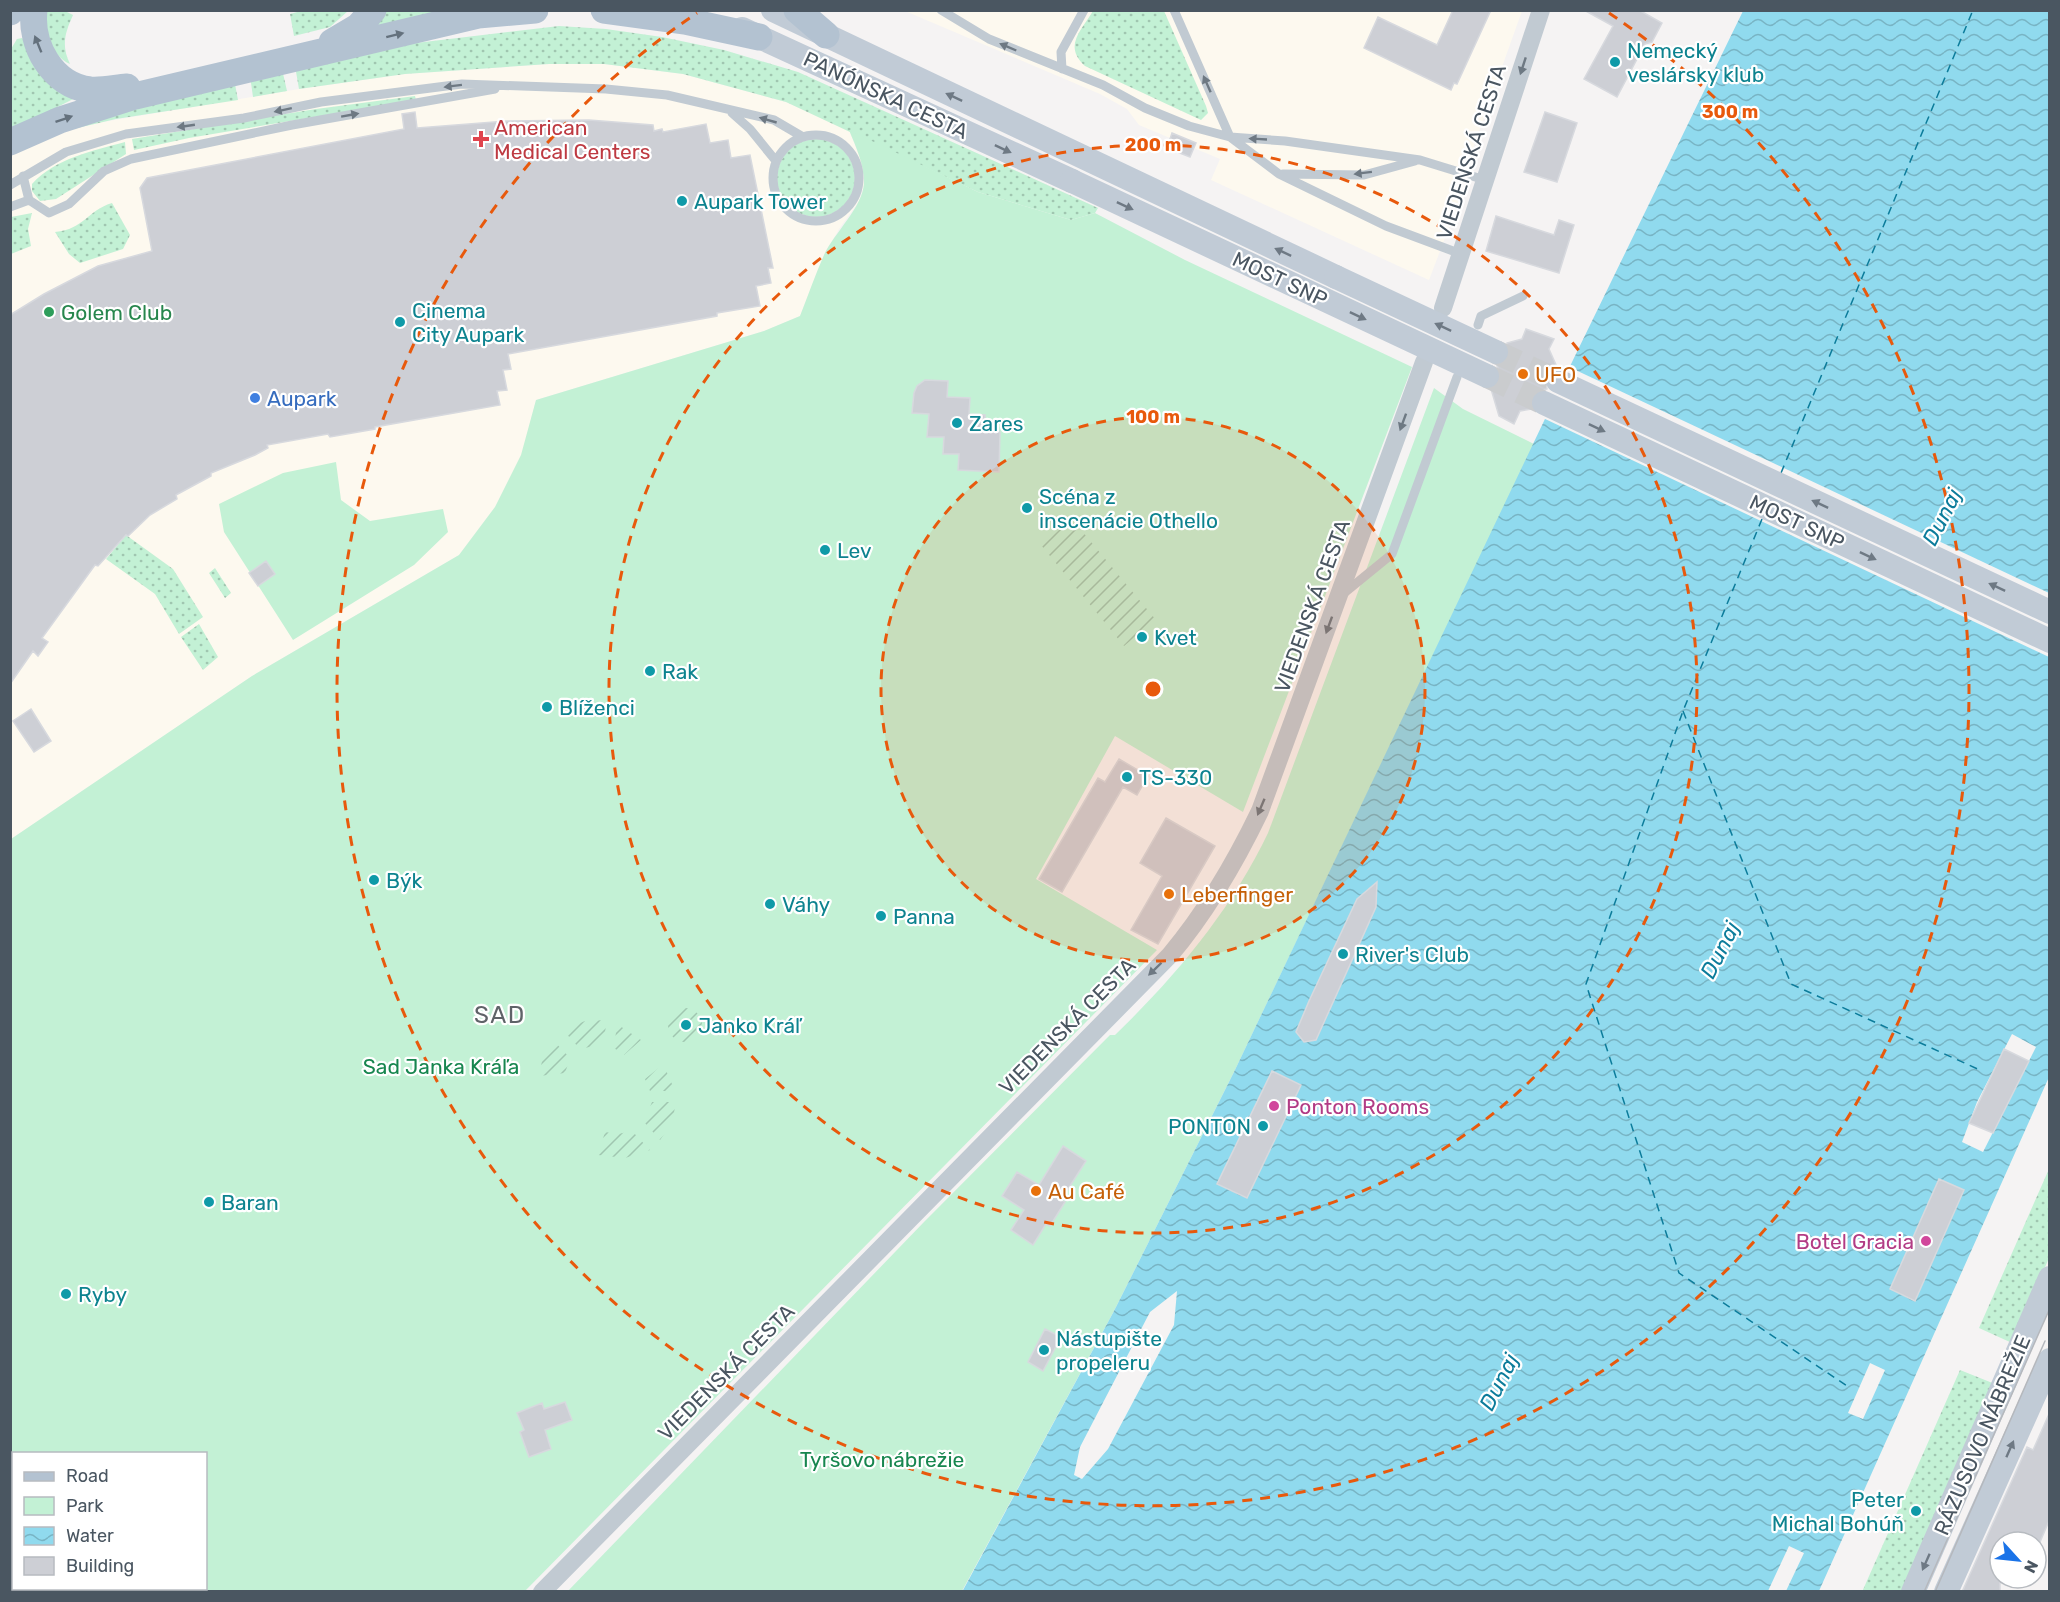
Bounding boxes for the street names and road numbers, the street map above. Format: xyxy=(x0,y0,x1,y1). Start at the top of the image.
street label: PANÓNSKA CESTA xyxy=(800,46,972,144)
street label: VIEDENSKÁ CESTA xyxy=(1431,61,1511,243)
street label: MOST SNP xyxy=(1229,246,1331,312)
street label: MOST SNP xyxy=(1746,489,1848,555)
street label: VIEDENSKÁ CESTA xyxy=(1269,516,1355,696)
street label: VIEDENSKÁ CESTA xyxy=(994,953,1140,1099)
street label: VIEDENSKÁ CESTA xyxy=(653,1299,799,1445)
street label: RÁZUSOVO NÁBREŽIE xyxy=(1928,1331,2036,1539)

